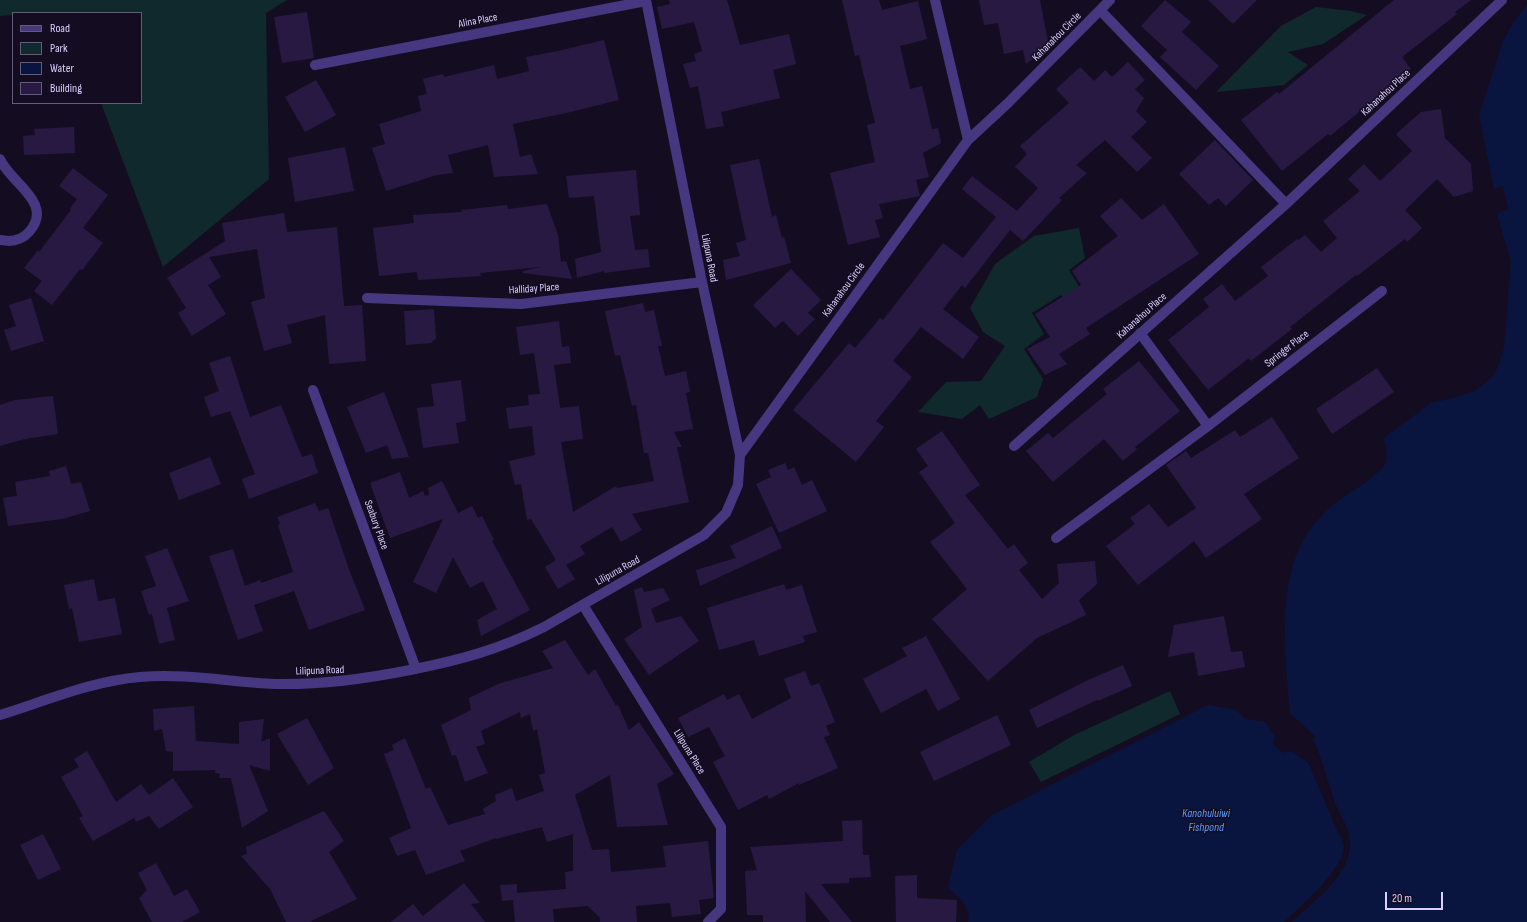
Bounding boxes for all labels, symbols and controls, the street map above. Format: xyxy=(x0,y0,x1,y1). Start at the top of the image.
street label: Kahanahou Circle xyxy=(1030,10,1084,64)
street label: Alina Place xyxy=(457,11,499,31)
legend xyxy=(12,12,142,104)
text: Road xyxy=(50,21,70,36)
text: Park xyxy=(50,41,68,56)
text: Water xyxy=(50,61,74,76)
street label: Kahanahou Place xyxy=(1359,67,1413,119)
text: Building xyxy=(50,81,82,96)
street label: Lilipuna Road xyxy=(698,233,720,283)
street label: Kahanahou Circle xyxy=(820,260,868,320)
street label: Halliday Place xyxy=(508,281,560,297)
street label: Kahanahou Place xyxy=(1114,290,1170,342)
street label: Springer Place xyxy=(1262,328,1312,370)
street label: Seabury Place xyxy=(361,499,391,551)
street label: Lilipuna Road xyxy=(594,553,642,589)
street label: Lilipuna Road xyxy=(295,664,345,678)
street label: Lilipuna Place xyxy=(670,727,708,777)
water label: Kanohuluiwi Fishpond xyxy=(1182,807,1230,835)
scale bar xyxy=(1387,884,1445,910)
text: 20 m xyxy=(1392,891,1412,906)

